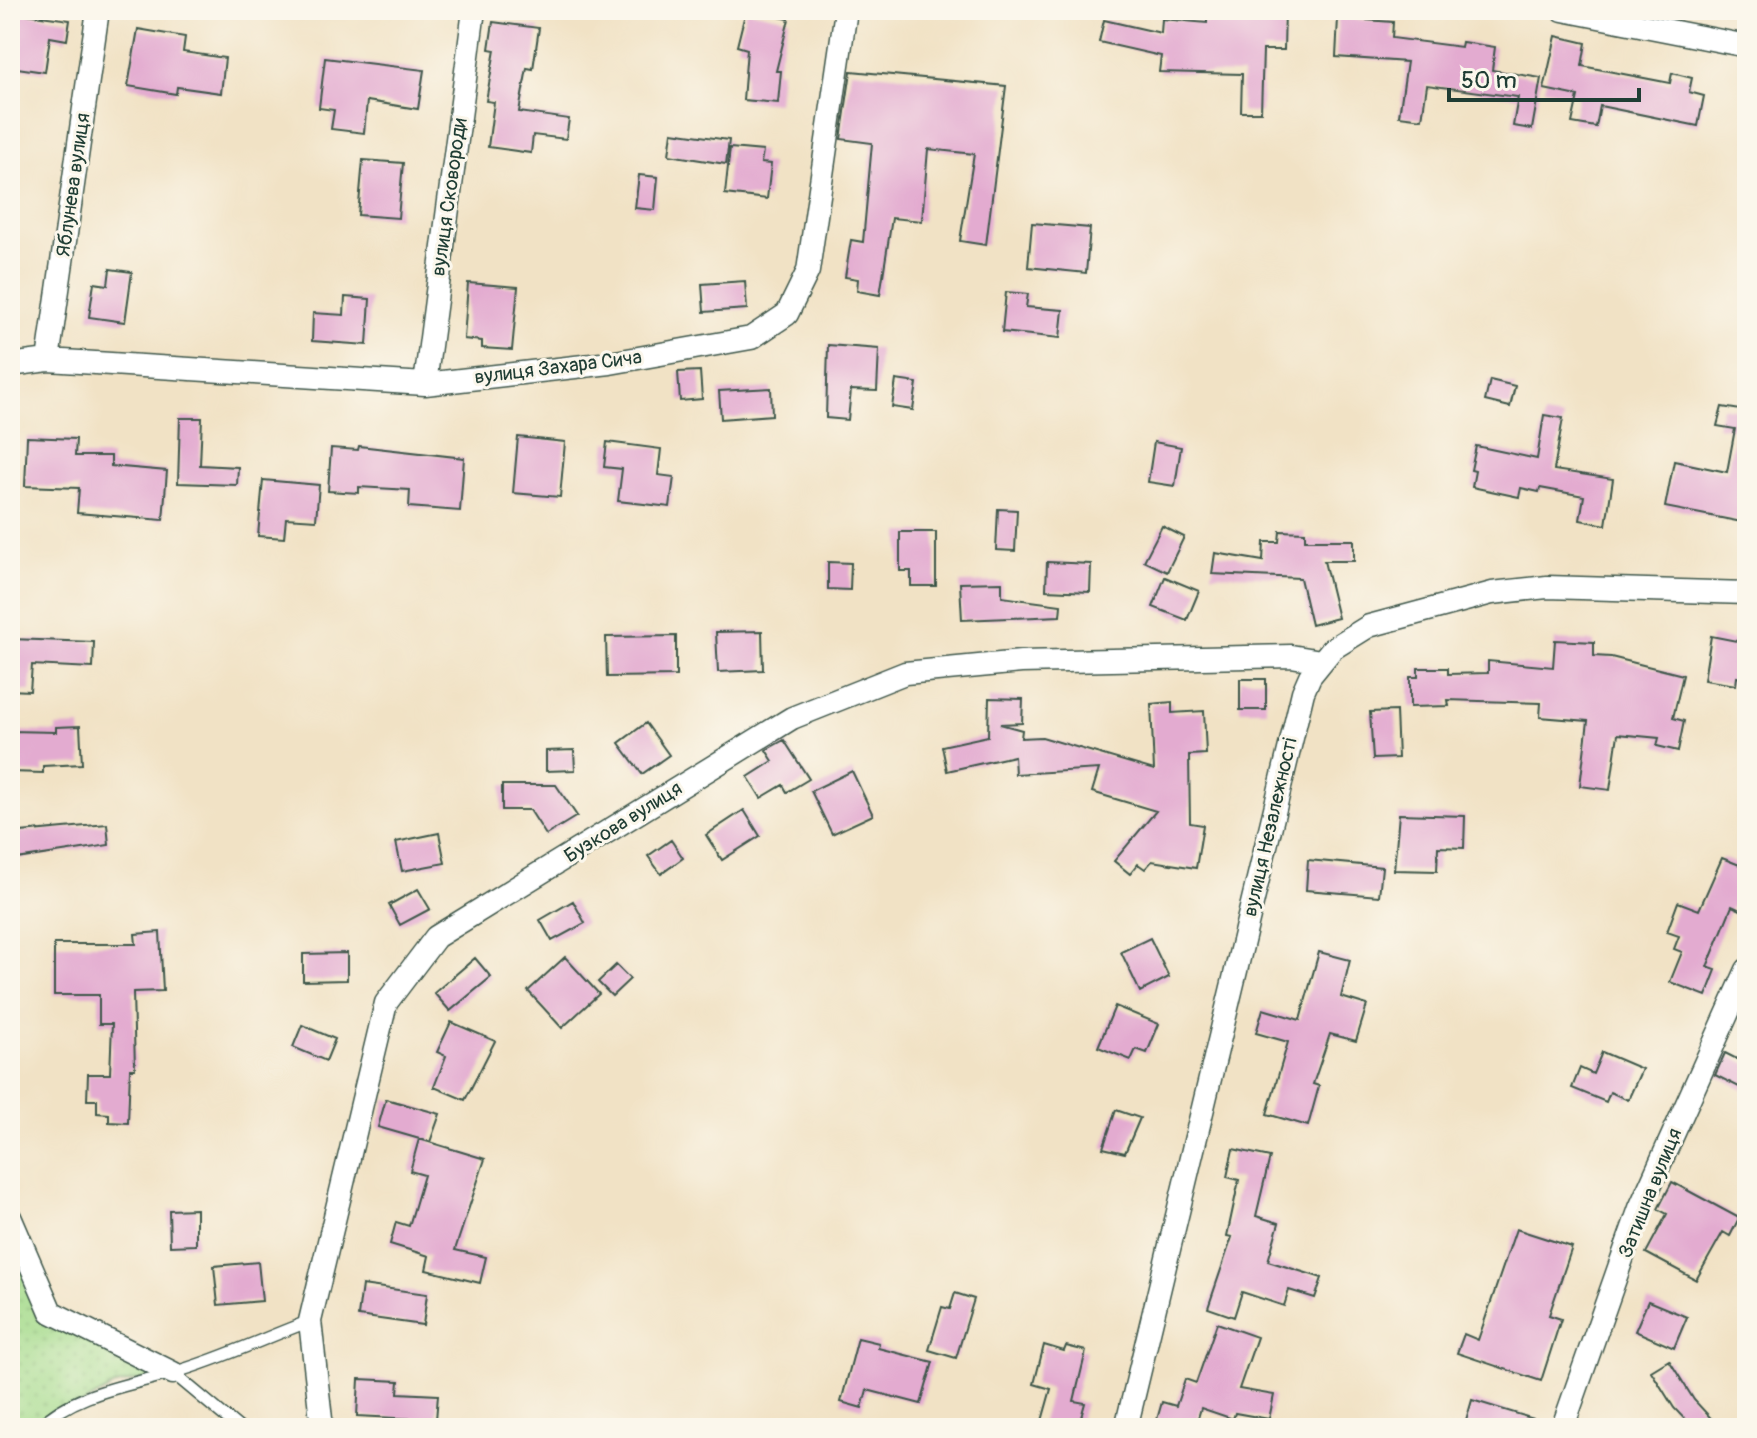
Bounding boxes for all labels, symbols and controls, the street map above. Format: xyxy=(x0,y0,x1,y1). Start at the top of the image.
scale bar xyxy=(1449,52,1639,102)
text: 50 m xyxy=(1461,66,1517,95)
street label: Яблунева вулиця xyxy=(51,111,95,259)
street label: вулиця Сковороди xyxy=(426,116,472,278)
street label: вулиця Захара Сича xyxy=(473,344,643,390)
street label: вулиця Незалежності xyxy=(1237,735,1303,919)
street label: Бузкова вулиця xyxy=(559,776,687,868)
street label: Затишна вулиця xyxy=(1613,1124,1687,1262)

